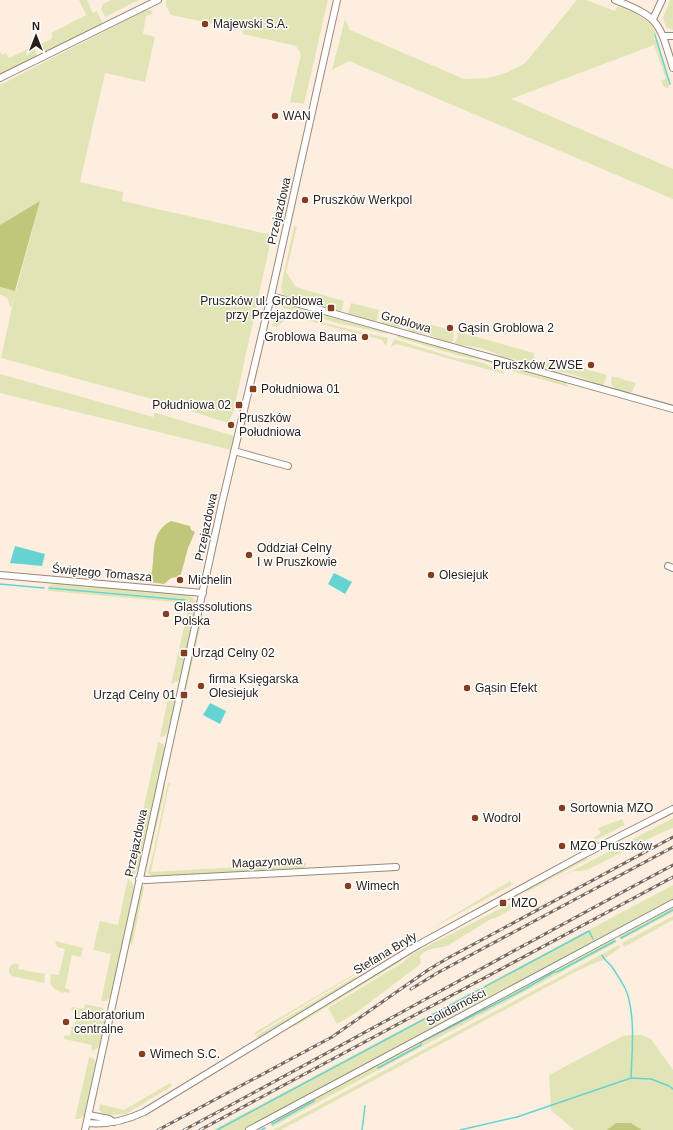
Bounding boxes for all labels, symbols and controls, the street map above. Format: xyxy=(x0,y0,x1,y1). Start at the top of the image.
north arrow xyxy=(16,16,56,56)
place label: Majewski S.A. xyxy=(213,17,288,31)
marker: Majewski S.A. xyxy=(200,19,210,29)
text: N xyxy=(32,20,40,32)
place label: WAN xyxy=(283,109,311,123)
marker: WAN xyxy=(270,111,280,121)
street label: Przejazdowa xyxy=(264,176,294,246)
place label: Pruszków Werkpol xyxy=(313,193,412,207)
marker: Pruszków Werkpol xyxy=(300,195,310,205)
place label: Pruszków ul. Groblowa przy Przejazdowej xyxy=(200,294,323,322)
marker: Pruszków ul. Groblowa przy Przejazdowej xyxy=(326,303,336,313)
street label: Groblowa xyxy=(379,308,433,336)
place label: Gąsin Groblowa 2 xyxy=(458,321,554,335)
marker: Gąsin Groblowa 2 xyxy=(445,323,455,333)
place label: Groblowa Bauma xyxy=(264,330,357,344)
marker: Groblowa Bauma xyxy=(360,332,370,342)
place label: Pruszków ZWSE xyxy=(493,358,583,372)
marker: Pruszków ZWSE xyxy=(586,360,596,370)
place label: Południowa 01 xyxy=(261,382,340,396)
marker: Południowa 01 xyxy=(248,384,258,394)
place label: Południowa 02 xyxy=(152,398,231,412)
marker: Południowa 02 xyxy=(234,400,244,410)
place label: Pruszków Południowa xyxy=(239,411,301,439)
marker: Pruszków Południowa xyxy=(226,420,236,430)
street label: Przejazdowa xyxy=(192,492,220,562)
place label: Oddział Celny I w Pruszkowie xyxy=(257,541,337,569)
marker: Oddział Celny I w Pruszkowie xyxy=(244,550,254,560)
street label: Świętego Tomasza xyxy=(51,561,153,584)
place label: Olesiejuk xyxy=(439,568,489,582)
marker: Olesiejuk xyxy=(426,570,436,580)
place label: Michelin xyxy=(188,573,232,587)
marker: Michelin xyxy=(175,575,185,585)
place label: Glasssolutions Polska xyxy=(174,600,252,628)
marker: Glasssolutions Polska xyxy=(161,609,171,619)
place label: Urząd Celny 02 xyxy=(192,646,275,660)
marker: Urząd Celny 02 xyxy=(179,648,189,658)
place label: firma Księgarska Olesiejuk xyxy=(209,672,299,700)
marker: firma Księgarska Olesiejuk xyxy=(196,681,206,691)
place label: Gąsin Efekt xyxy=(475,681,538,695)
marker: Gąsin Efekt xyxy=(462,683,472,693)
place label: Urząd Celny 01 xyxy=(93,688,176,702)
marker: Urząd Celny 01 xyxy=(179,690,189,700)
place label: Sortownia MZO xyxy=(570,801,653,815)
marker: Sortownia MZO xyxy=(557,803,567,813)
street label: Przejazdowa xyxy=(122,808,150,878)
place label: Wodrol xyxy=(483,811,521,825)
marker: Wodrol xyxy=(470,813,480,823)
place label: MZO Pruszków xyxy=(570,839,652,853)
marker: MZO Pruszków xyxy=(557,841,567,851)
street label: Magazynowa xyxy=(231,853,303,871)
place label: Wimech xyxy=(356,879,399,893)
marker: Wimech xyxy=(343,881,353,891)
place label: MZO xyxy=(511,896,538,910)
marker: MZO xyxy=(498,898,508,908)
street label: Stefana Bryły xyxy=(351,929,419,977)
street label: Solidarności xyxy=(424,985,488,1029)
place label: Laboratorium centralne xyxy=(74,1008,145,1036)
marker: Laboratorium centralne xyxy=(61,1017,71,1027)
place label: Wimech S.C. xyxy=(150,1047,220,1061)
marker: Wimech S.C. xyxy=(137,1049,147,1059)

